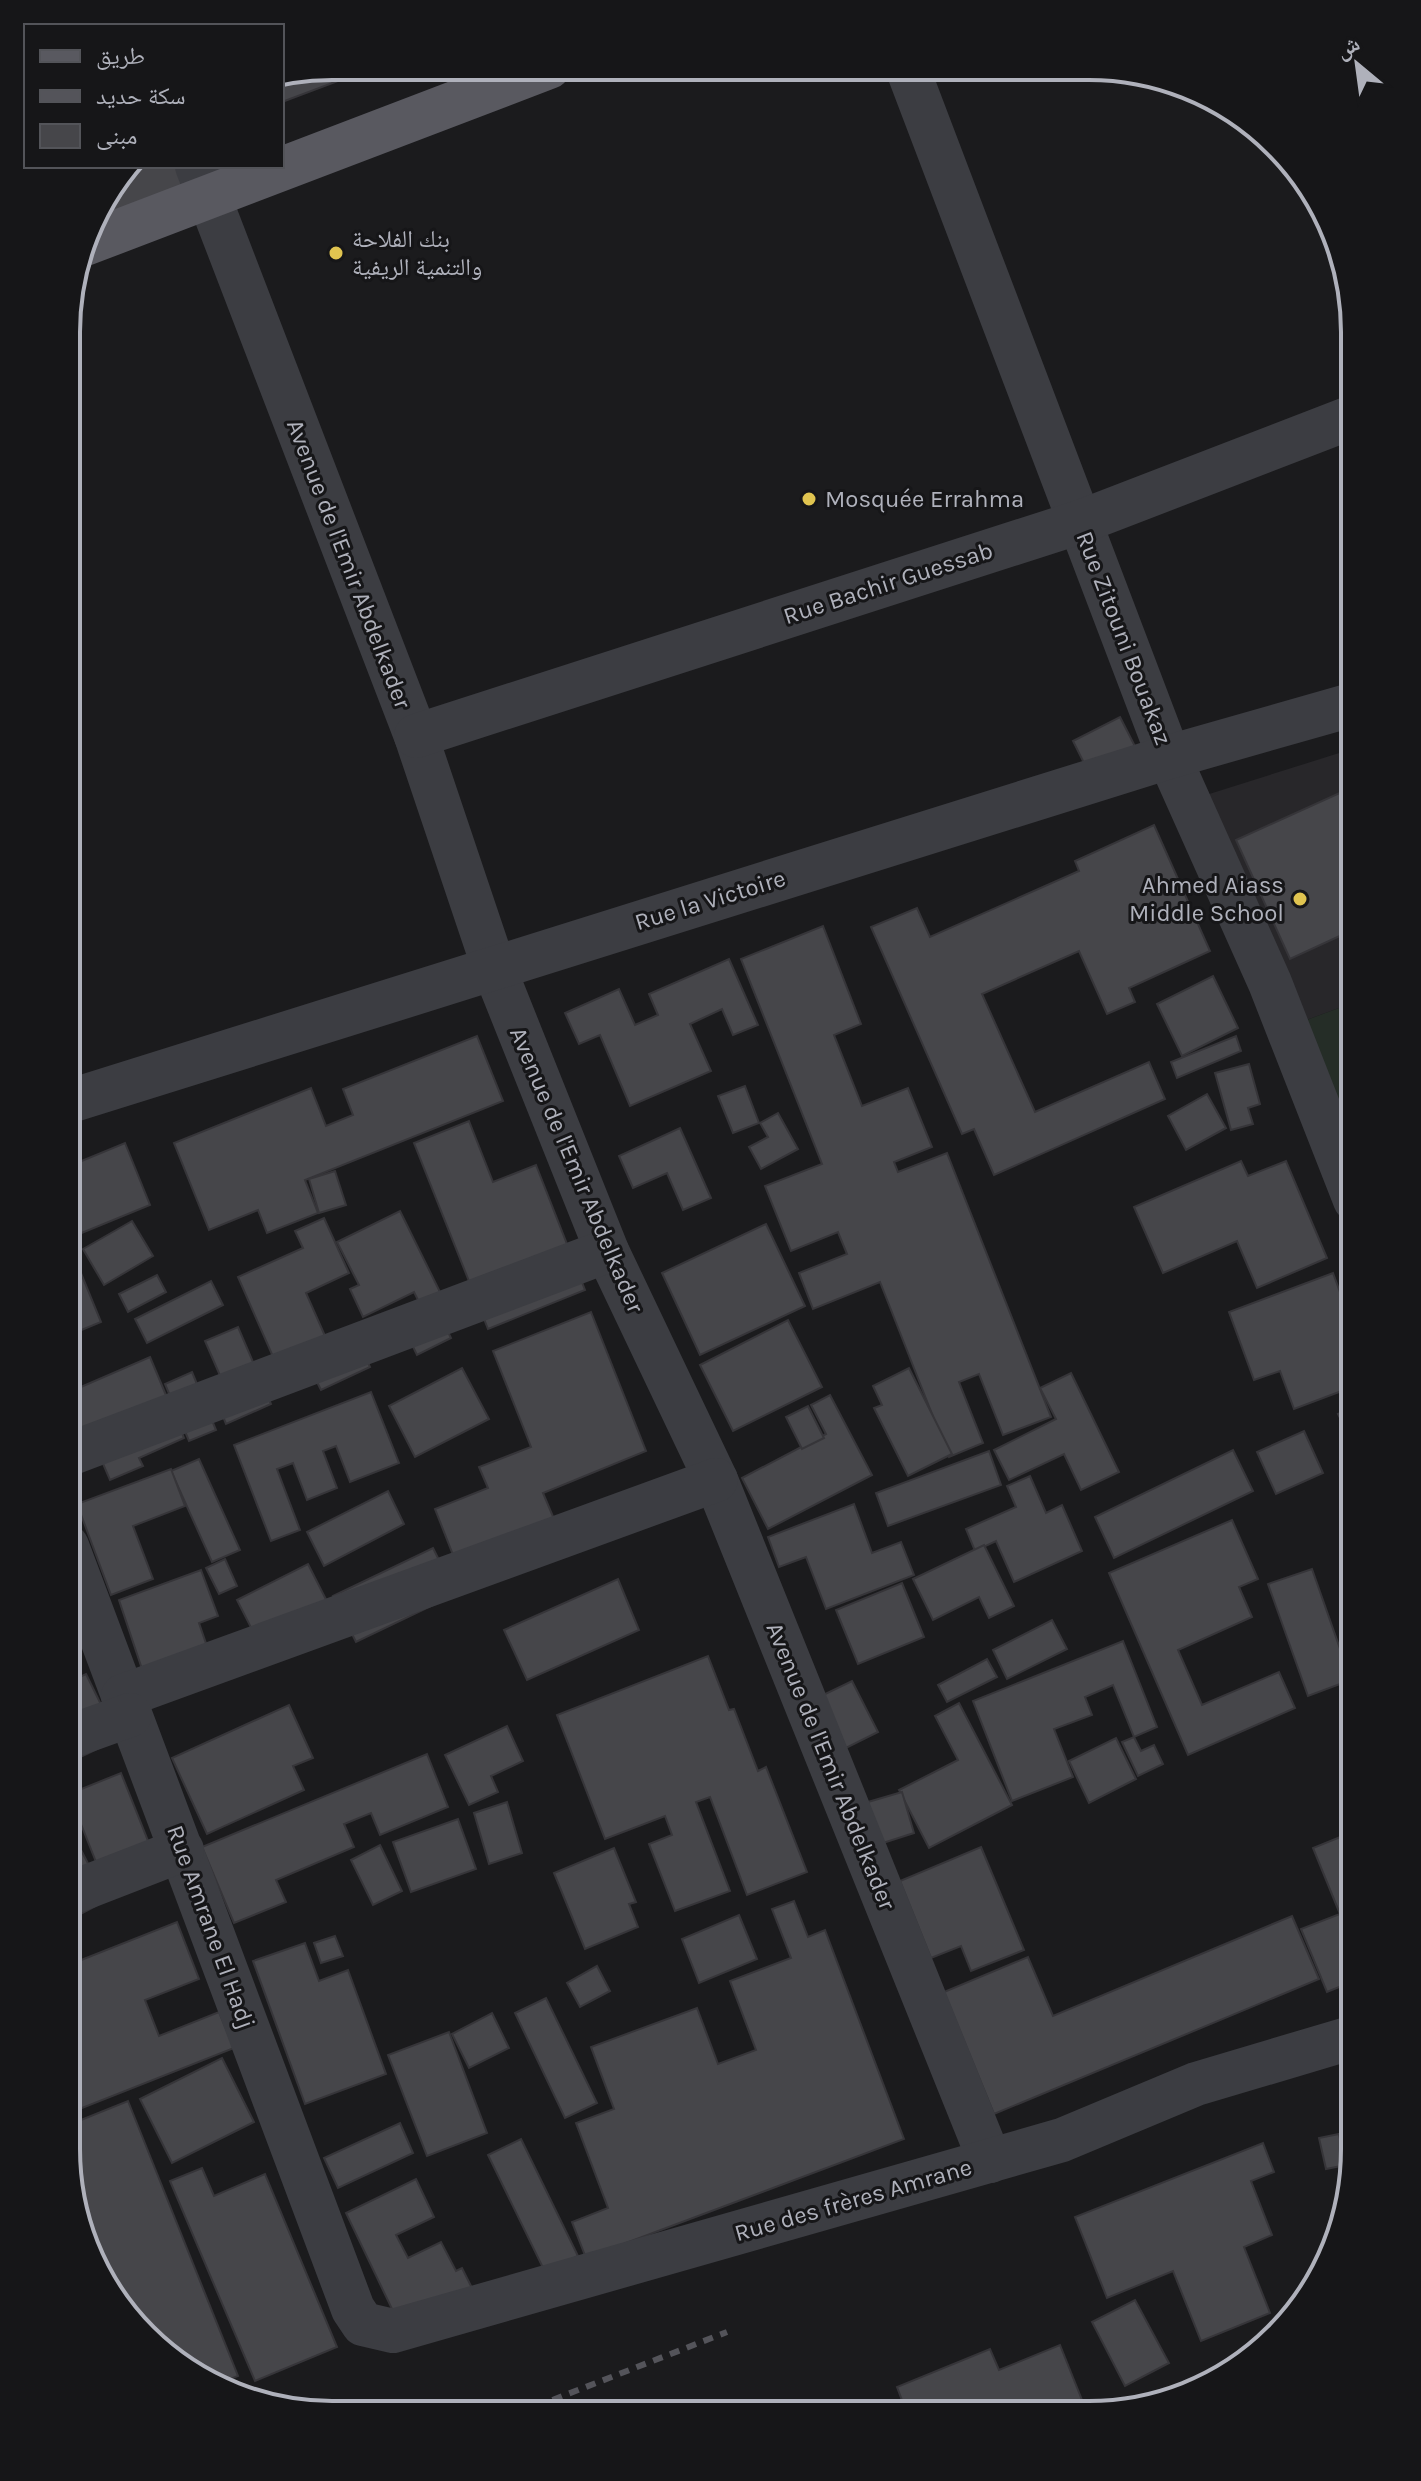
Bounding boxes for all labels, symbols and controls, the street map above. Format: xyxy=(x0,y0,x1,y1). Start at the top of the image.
legend xyxy=(24,24,284,168)
north arrow xyxy=(1317,24,1397,104)
text: ش xyxy=(1331,30,1364,64)
text: طريق xyxy=(96,42,145,70)
text: سكة حديد xyxy=(96,82,186,110)
text: مبنى xyxy=(96,122,137,150)
place label: بنك الفلاحة والتنمية الريفية xyxy=(352,225,482,281)
marker: بنك الفلاحة والتنمية الريفية xyxy=(327,244,345,262)
street label: Avenue de l'Emir Abdelkader xyxy=(281,415,417,713)
place label: Mosquée Errahma xyxy=(825,485,1024,513)
marker: Mosquée Errahma xyxy=(800,490,818,508)
street label: Rue Zitouni Bouakaz xyxy=(1070,527,1178,749)
street label: Rue Bachir Guessab xyxy=(780,536,996,630)
street label: Rue la Victoire xyxy=(631,864,789,936)
place label: Ahmed Aiass Middle School xyxy=(1129,871,1284,927)
marker: Ahmed Aiass Middle School xyxy=(1291,890,1309,908)
street label: Avenue de l'Emir Abdelkader xyxy=(504,1023,650,1317)
street label: Avenue de l'Emir Abdelkader xyxy=(760,1618,902,1914)
street label: Rue Amrane El Hadj xyxy=(161,1821,261,2033)
street label: Rue des frères Amrane xyxy=(731,2153,975,2247)

